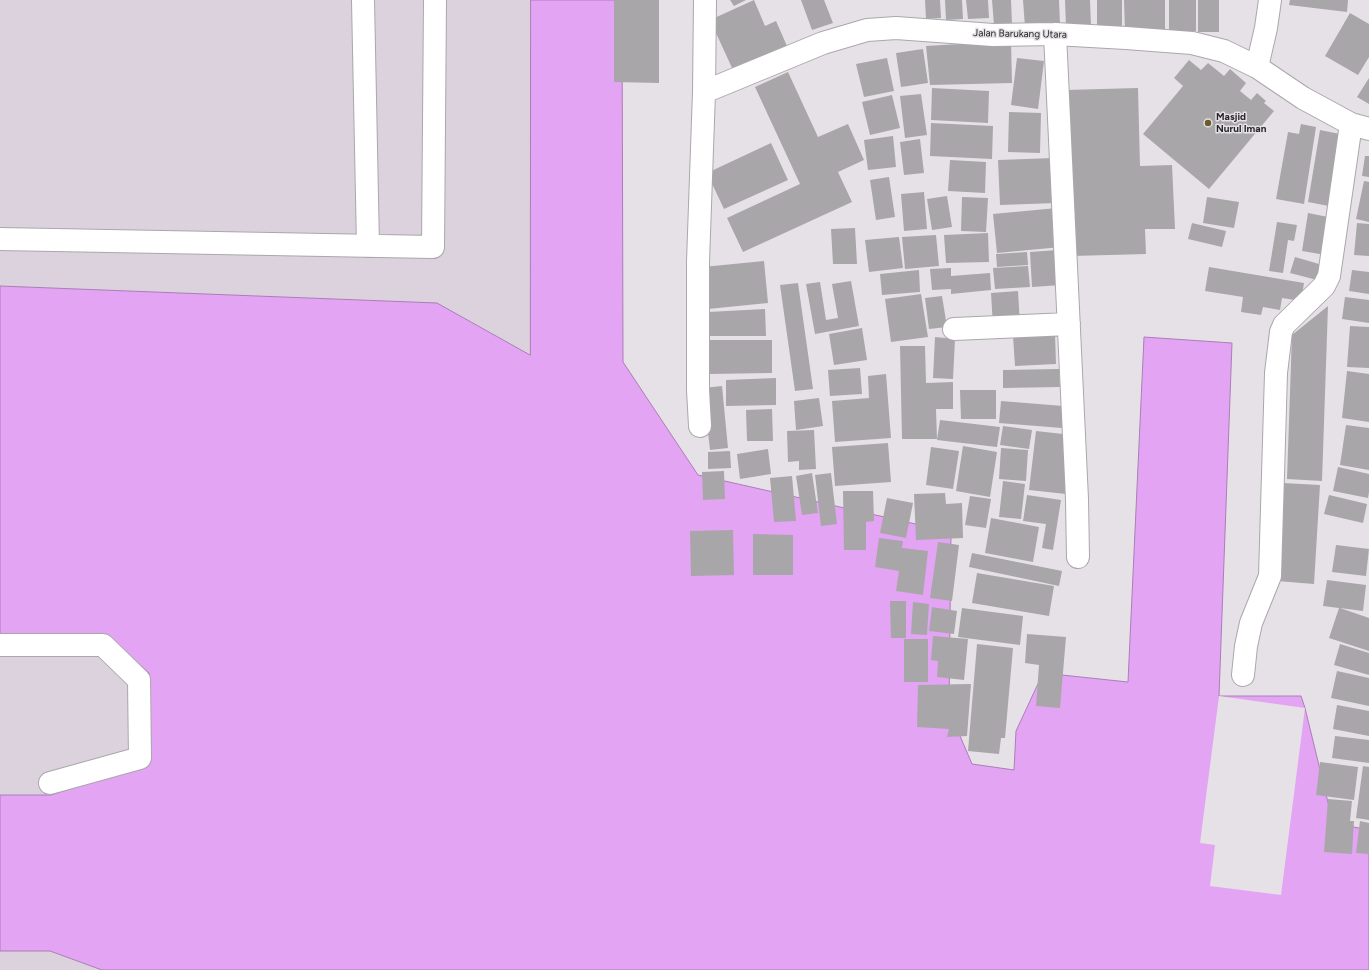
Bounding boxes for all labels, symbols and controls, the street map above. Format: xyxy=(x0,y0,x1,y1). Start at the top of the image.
street label: Jalan Barukang Utara xyxy=(973,27,1067,41)
place label: Masjid Nurul Iman xyxy=(1216,111,1266,134)
marker: Masjid Nurul Iman xyxy=(1203,118,1213,128)

